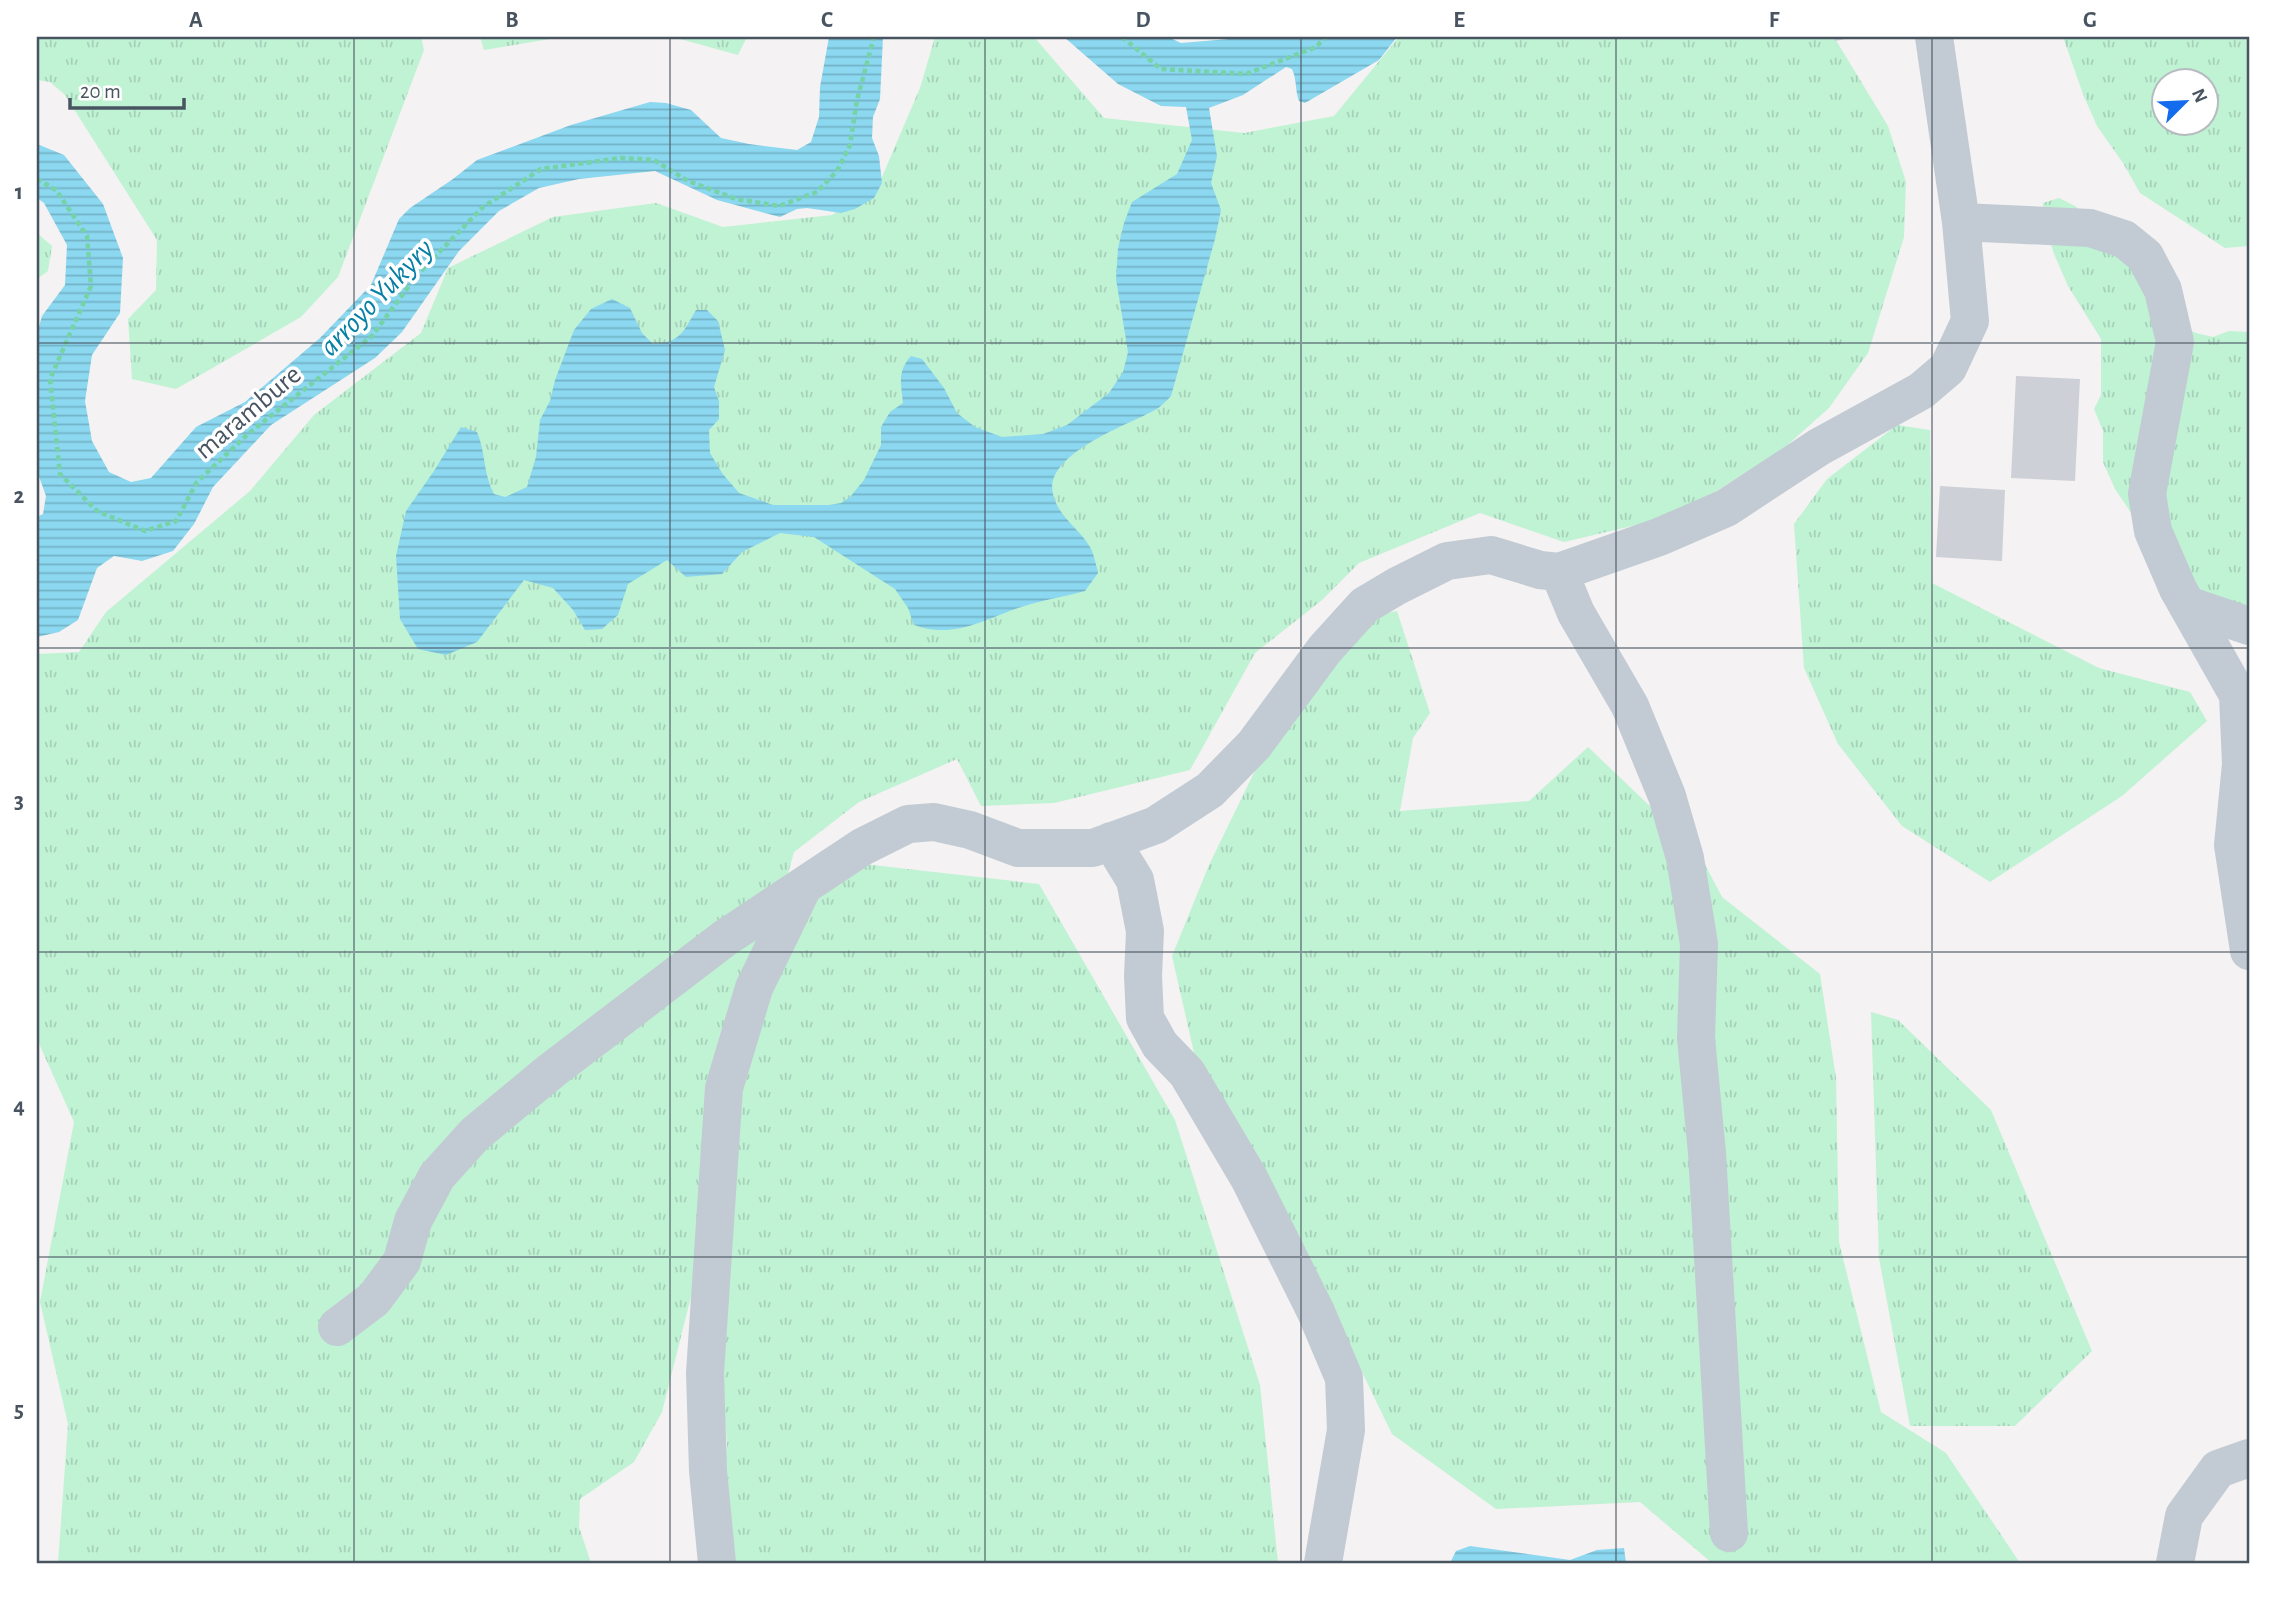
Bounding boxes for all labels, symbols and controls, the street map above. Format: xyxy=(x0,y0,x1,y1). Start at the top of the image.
text: A xyxy=(189,9,203,32)
text: B xyxy=(505,9,519,32)
text: C xyxy=(821,9,833,32)
text: D xyxy=(1135,9,1151,32)
text: E xyxy=(1453,9,1465,32)
text: F xyxy=(1769,9,1780,32)
text: G xyxy=(2083,9,2097,32)
scale bar xyxy=(70,66,184,110)
north arrow xyxy=(2150,66,2220,136)
text: 20 m xyxy=(80,81,121,102)
text: N xyxy=(2188,86,2211,106)
text: 1 xyxy=(15,181,23,204)
water label: arroyo Yukyry xyxy=(314,233,440,362)
street label: marambure xyxy=(190,360,307,465)
text: 2 xyxy=(14,485,25,508)
text: 3 xyxy=(14,790,24,813)
text: 4 xyxy=(13,1095,25,1118)
text: 5 xyxy=(14,1399,24,1422)

